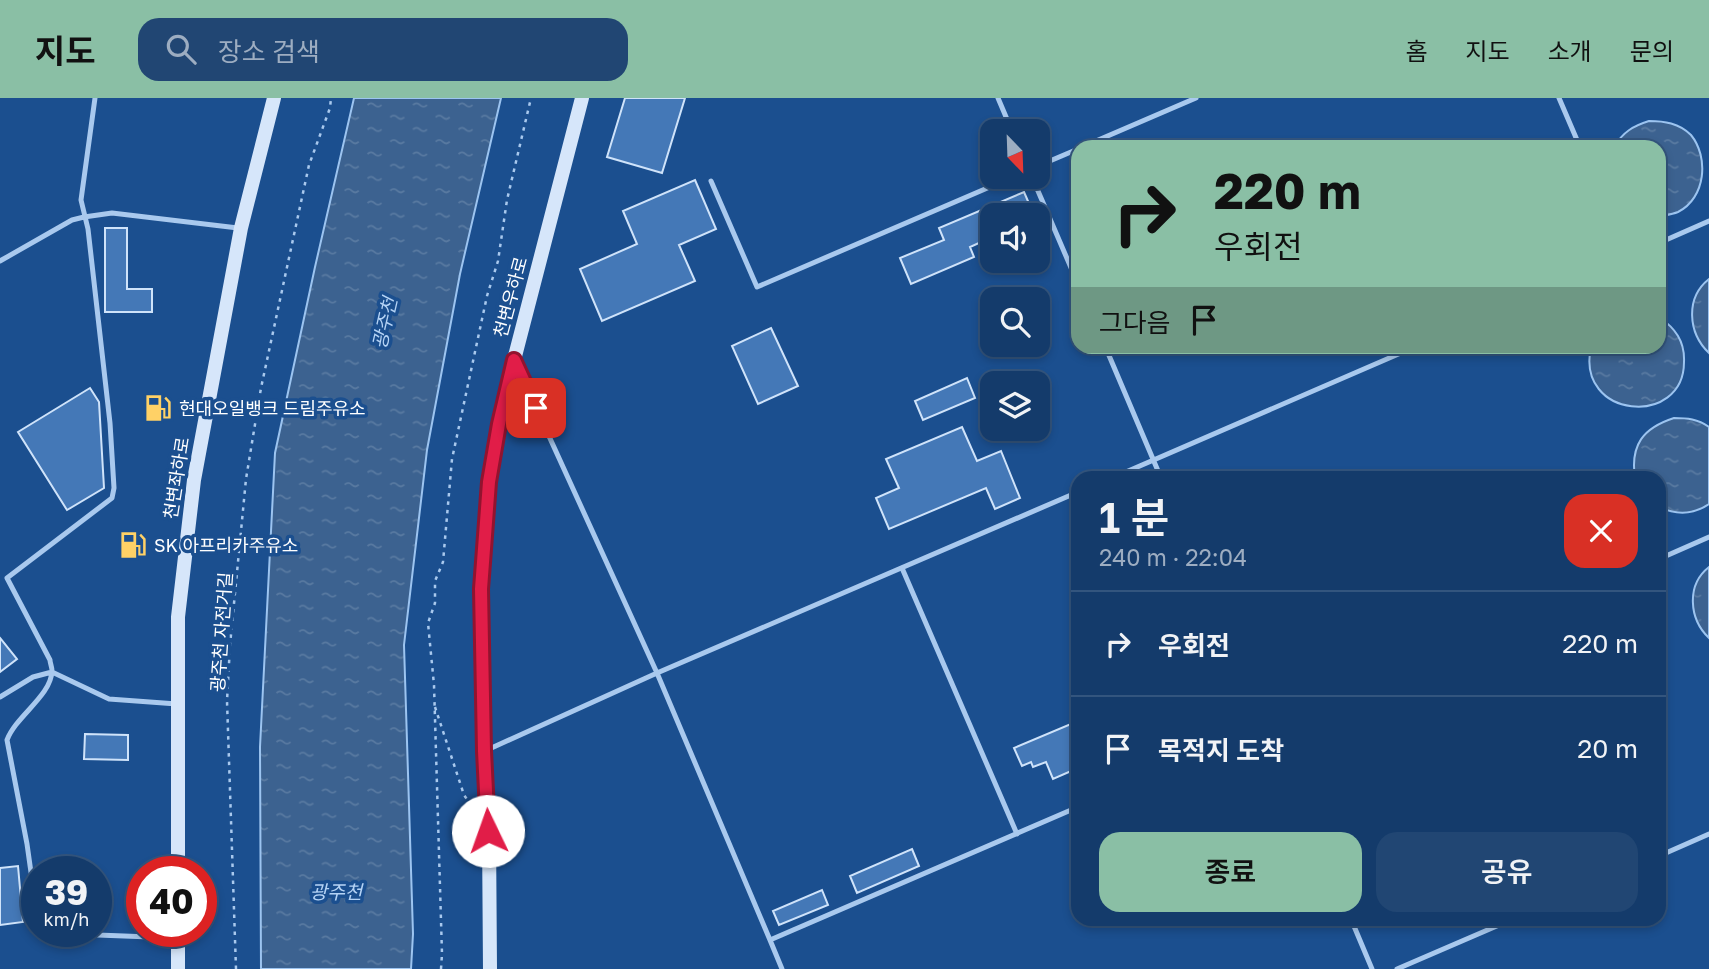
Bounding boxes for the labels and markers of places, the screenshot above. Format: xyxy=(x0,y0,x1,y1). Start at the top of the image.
pin xyxy=(506,378,566,438)
fuel station icon: 현대오일뱅크 드림주유소 xyxy=(143,393,173,423)
place label: 현대오일뱅크 드림주유소 xyxy=(179,397,366,419)
fuel station icon: SK 아프리카주유소 xyxy=(118,530,148,560)
place label: SK 아프리카주유소 xyxy=(154,534,298,556)

